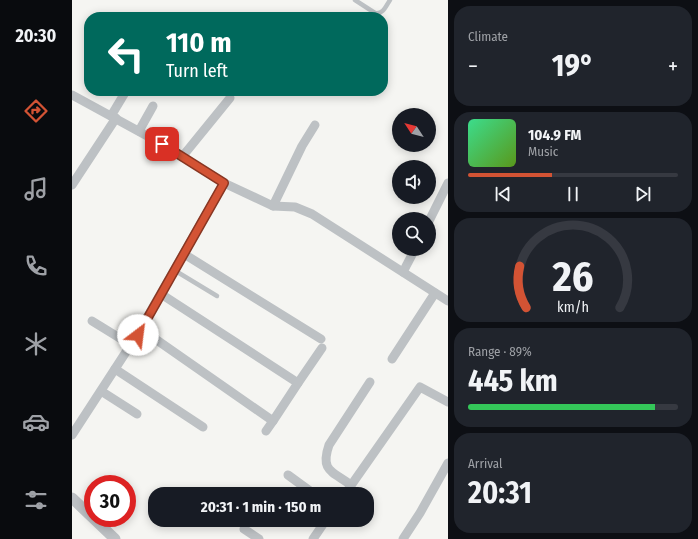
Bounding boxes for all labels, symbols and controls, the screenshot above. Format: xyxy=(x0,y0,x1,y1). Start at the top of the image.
text: 20:30 xyxy=(16,25,56,47)
text: 110 m xyxy=(166,26,232,59)
icon: left xyxy=(100,28,152,80)
text: Climate xyxy=(468,29,508,44)
text: 19° xyxy=(552,48,594,84)
text: − xyxy=(468,53,478,80)
text: + xyxy=(668,53,678,80)
text: Turn left xyxy=(166,60,228,82)
icon: directions xyxy=(22,97,50,125)
north arrow xyxy=(392,108,436,152)
map controls xyxy=(392,108,436,256)
text: 104.9 FM xyxy=(528,126,581,144)
pin xyxy=(145,127,179,161)
icon: arrive xyxy=(151,133,173,155)
text: Music xyxy=(528,144,558,159)
button: sound xyxy=(392,160,436,204)
icon: music xyxy=(22,175,50,203)
icon: previous xyxy=(492,183,514,205)
icon: pause xyxy=(562,183,584,205)
icon: next xyxy=(632,183,654,205)
button: search xyxy=(392,212,436,256)
text: 26 xyxy=(551,251,594,301)
icon: phone xyxy=(22,252,50,280)
text: km/h xyxy=(557,298,589,315)
position arrow xyxy=(117,314,159,356)
icon: climate xyxy=(22,330,50,358)
text: Range · 89% xyxy=(468,344,532,359)
text: 445 km xyxy=(468,363,558,399)
icon: car xyxy=(22,408,50,436)
text: Arrival xyxy=(468,456,502,471)
speed limit sign: 30 xyxy=(84,475,136,527)
text: 20:31 xyxy=(468,475,532,511)
icon: filters xyxy=(22,486,50,514)
text: 20:31 · 1 min · 150 m xyxy=(201,498,321,516)

